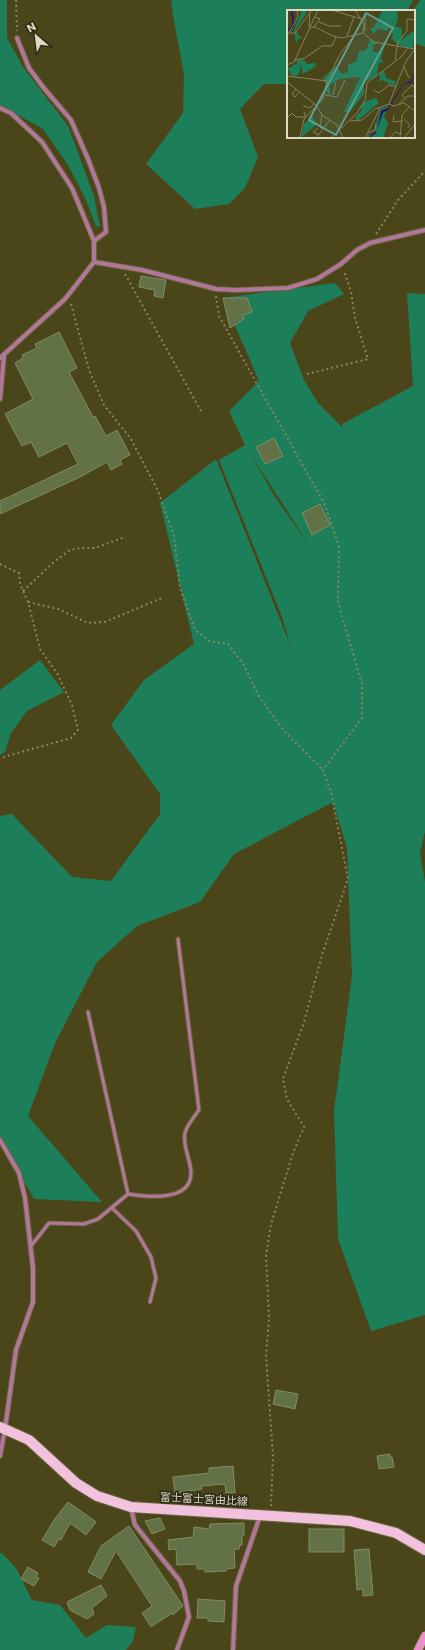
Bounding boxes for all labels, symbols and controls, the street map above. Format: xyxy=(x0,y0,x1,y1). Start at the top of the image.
inset map xyxy=(287,10,415,138)
north arrow xyxy=(16,16,56,56)
text: N xyxy=(24,18,39,36)
street label: 富士富士宮由比線 xyxy=(160,1489,248,1509)

